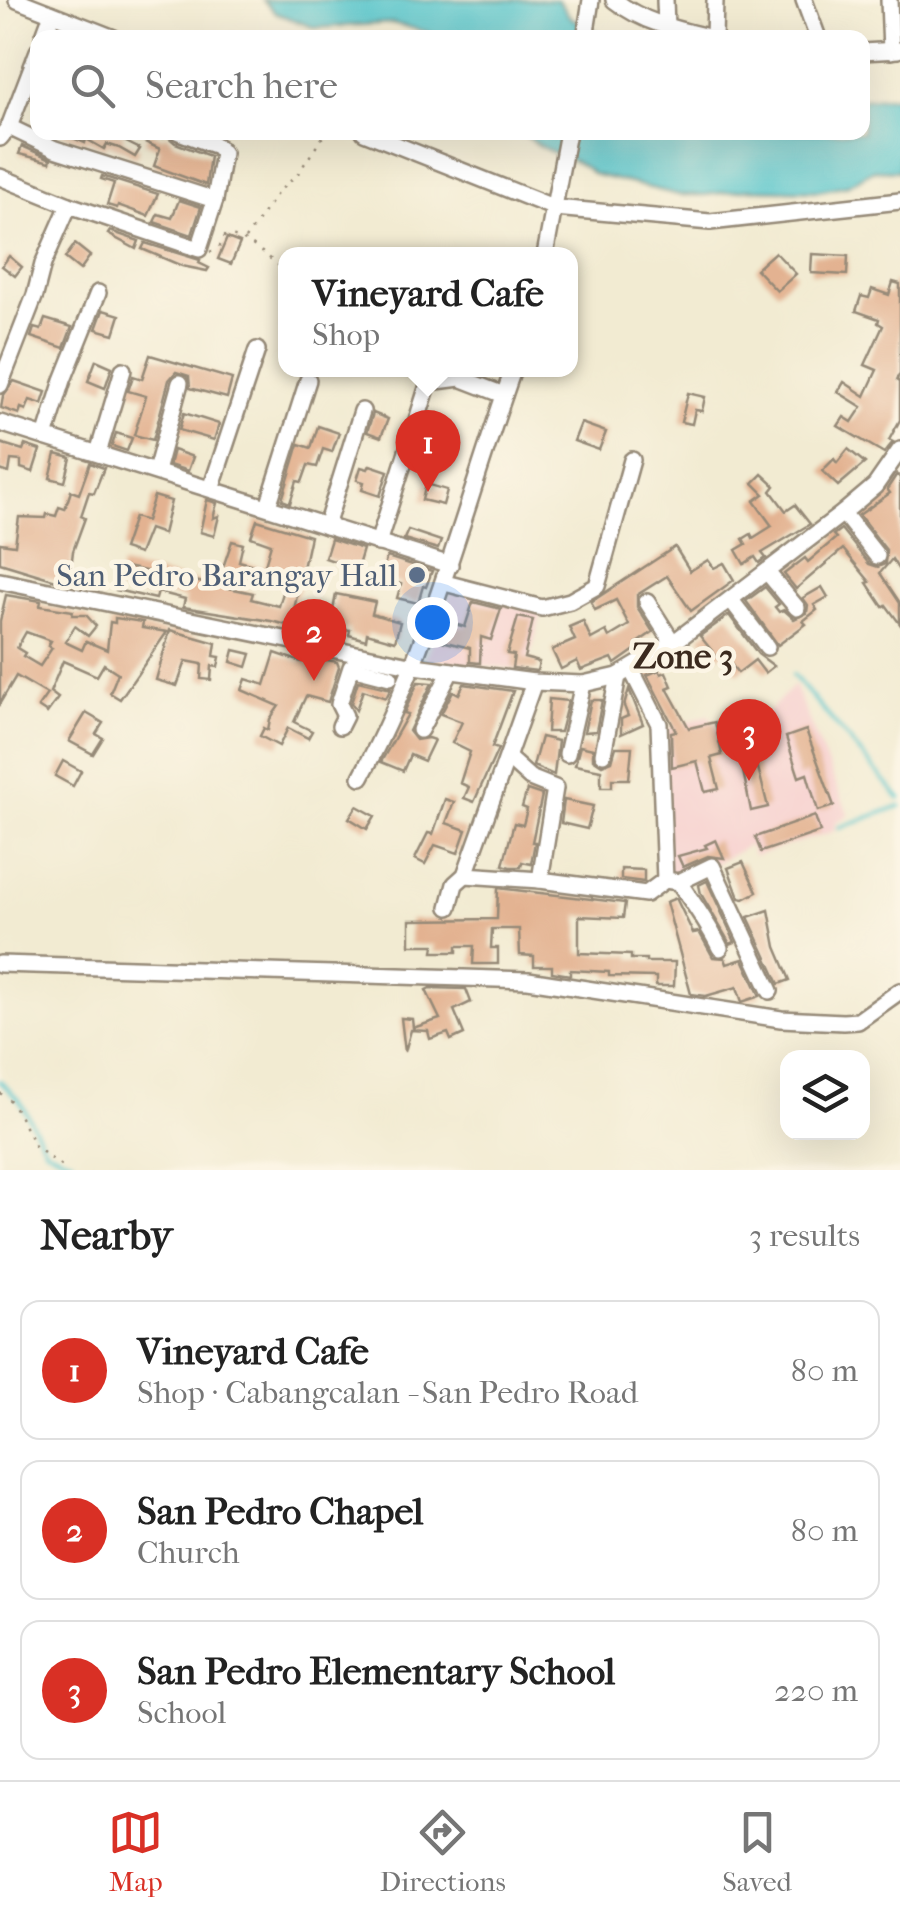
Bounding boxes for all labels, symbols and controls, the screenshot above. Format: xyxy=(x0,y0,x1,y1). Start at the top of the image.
search box xyxy=(30,30,870,140)
icon: search xyxy=(65,58,120,113)
text: Search here xyxy=(145,63,338,108)
popup xyxy=(278,247,578,377)
text: Vineyard Cafe xyxy=(312,271,544,316)
text: Shop xyxy=(312,316,380,353)
pin: 1 xyxy=(396,410,460,492)
place label: San Pedro Barangay Hall xyxy=(56,557,397,594)
marker: San Pedro Barangay Hall xyxy=(406,564,428,586)
your location xyxy=(407,597,458,648)
pin: 2 xyxy=(282,598,346,681)
district label: Zone 3 xyxy=(633,636,733,677)
pin: 3 xyxy=(716,698,782,781)
map controls xyxy=(780,1050,870,1140)
button: layers xyxy=(780,1050,870,1140)
text: Nearby xyxy=(40,1211,172,1260)
text: 3 results xyxy=(749,1217,860,1254)
text: Vineyard Cafe xyxy=(137,1329,369,1374)
text: 1 xyxy=(69,1352,80,1389)
text: 80 m xyxy=(791,1352,858,1389)
text: Shop · Cabangcalan - San Pedro Road xyxy=(137,1374,638,1411)
text: San Pedro Chapel xyxy=(137,1489,424,1534)
text: 2 xyxy=(66,1512,83,1549)
text: 80 m xyxy=(791,1512,858,1549)
text: Church xyxy=(137,1534,240,1571)
text: San Pedro Elementary School xyxy=(137,1649,615,1694)
text: 3 xyxy=(68,1672,81,1709)
text: 220 m xyxy=(774,1672,858,1709)
text: School xyxy=(137,1694,226,1731)
tab: Map xyxy=(108,1805,163,1898)
tab: Directions xyxy=(380,1805,506,1898)
tab: Saved xyxy=(722,1805,792,1898)

